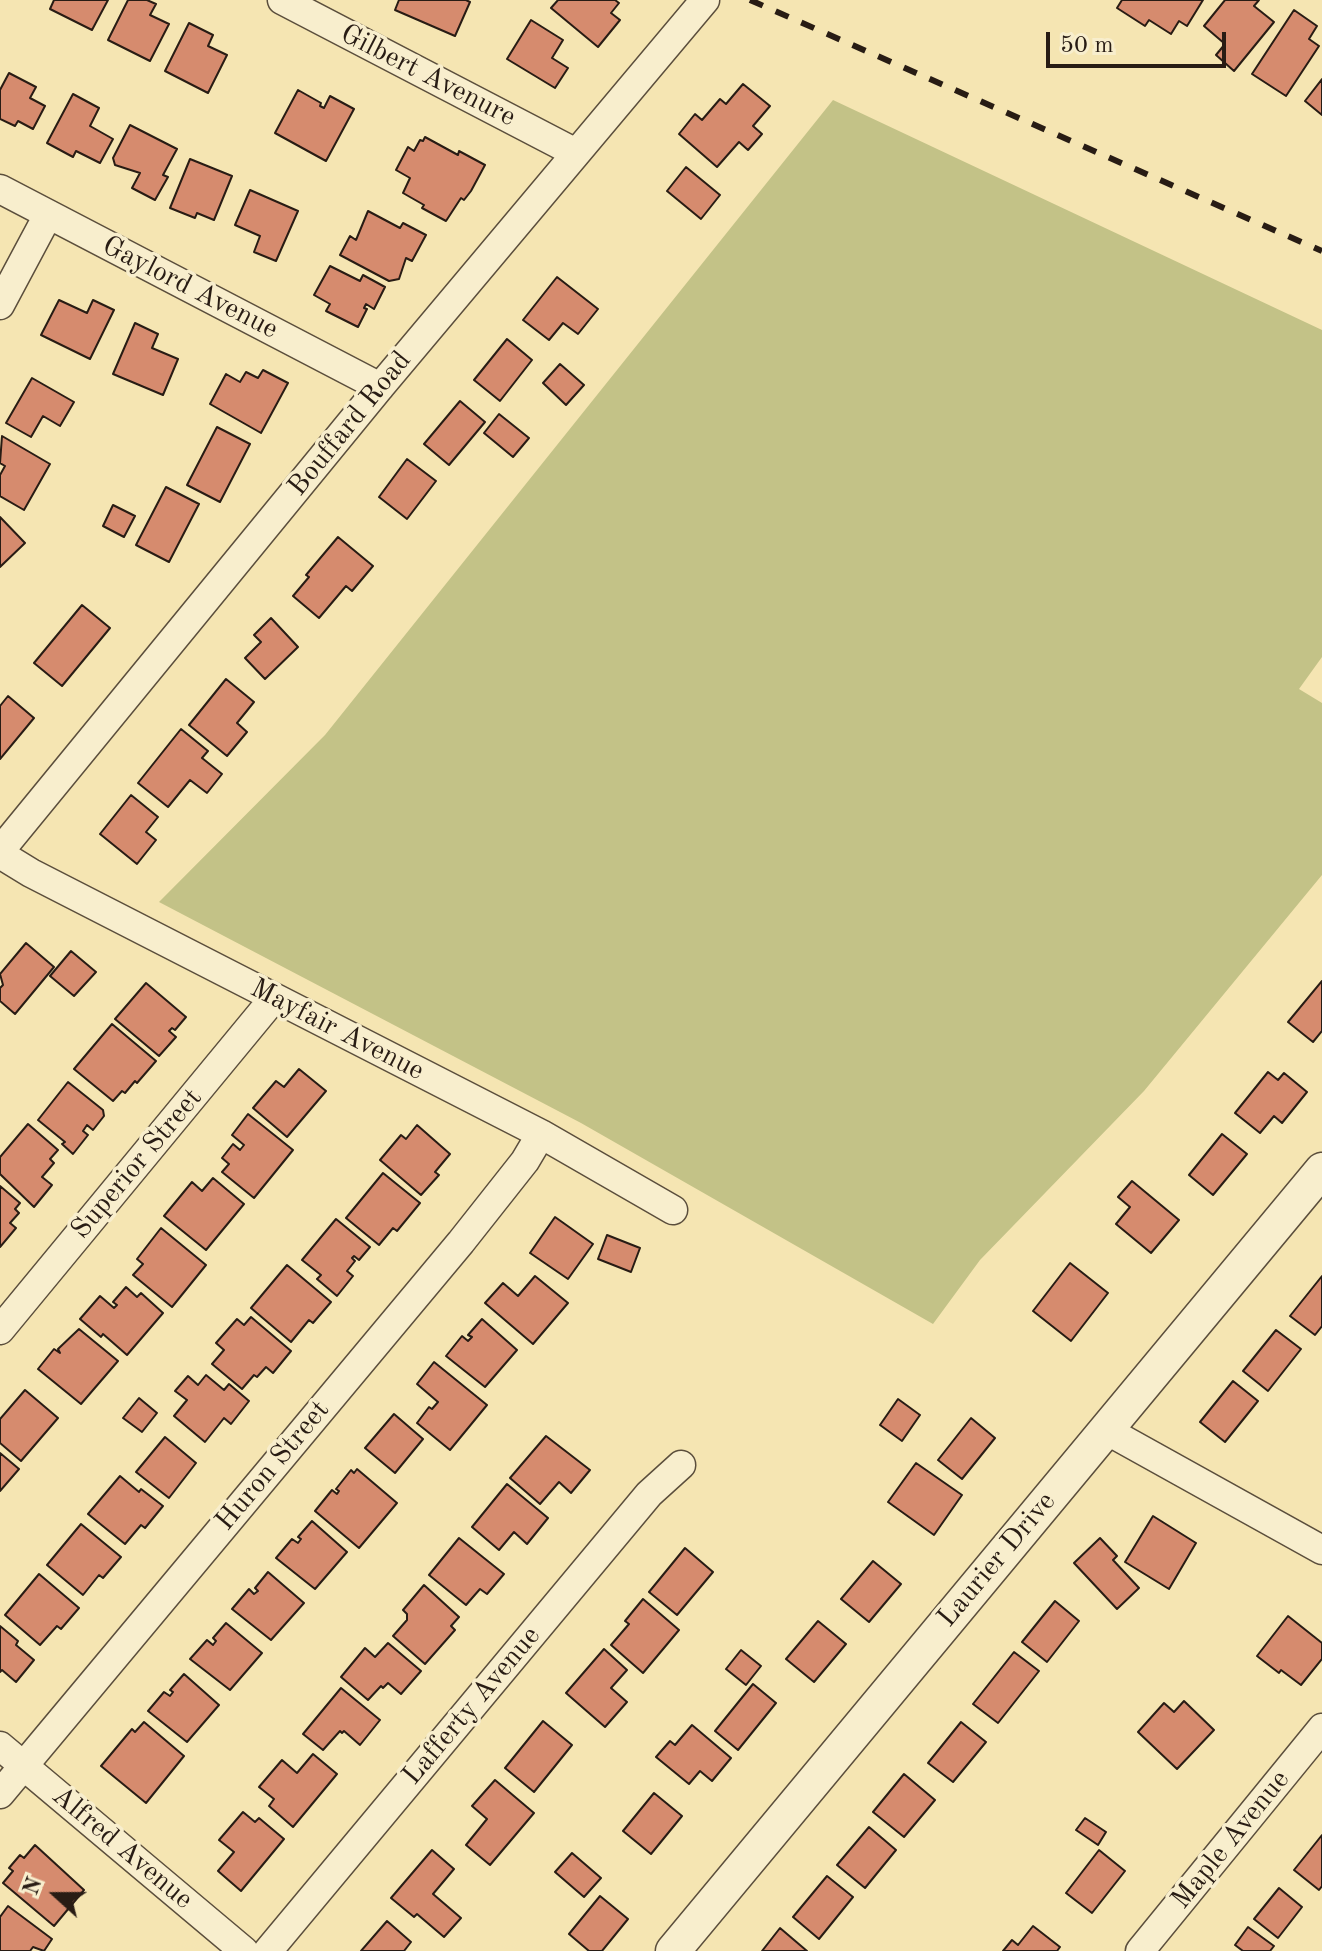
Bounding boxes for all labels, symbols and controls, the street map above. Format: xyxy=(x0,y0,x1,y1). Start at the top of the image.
scale bar xyxy=(1050,16,1230,66)
street label: Gilbert Avenure xyxy=(335,17,521,135)
text: 50 m xyxy=(1060,34,1114,58)
street label: Gaylord Avenue xyxy=(97,229,283,347)
street label: Bouffard Road xyxy=(281,345,419,503)
street label: Mayfair Avenue xyxy=(244,972,430,1088)
street label: Superior Street xyxy=(64,1082,210,1246)
street label: Huron Street xyxy=(209,1394,337,1538)
street label: Laurier Drive xyxy=(931,1486,1063,1634)
street label: Lafferty Avenue xyxy=(396,1620,548,1792)
street label: Maple Avenue xyxy=(1165,1764,1297,1916)
street label: Alfred Avenue xyxy=(45,1779,199,1917)
north arrow xyxy=(16,1855,96,1935)
text: N xyxy=(20,1875,47,1898)

